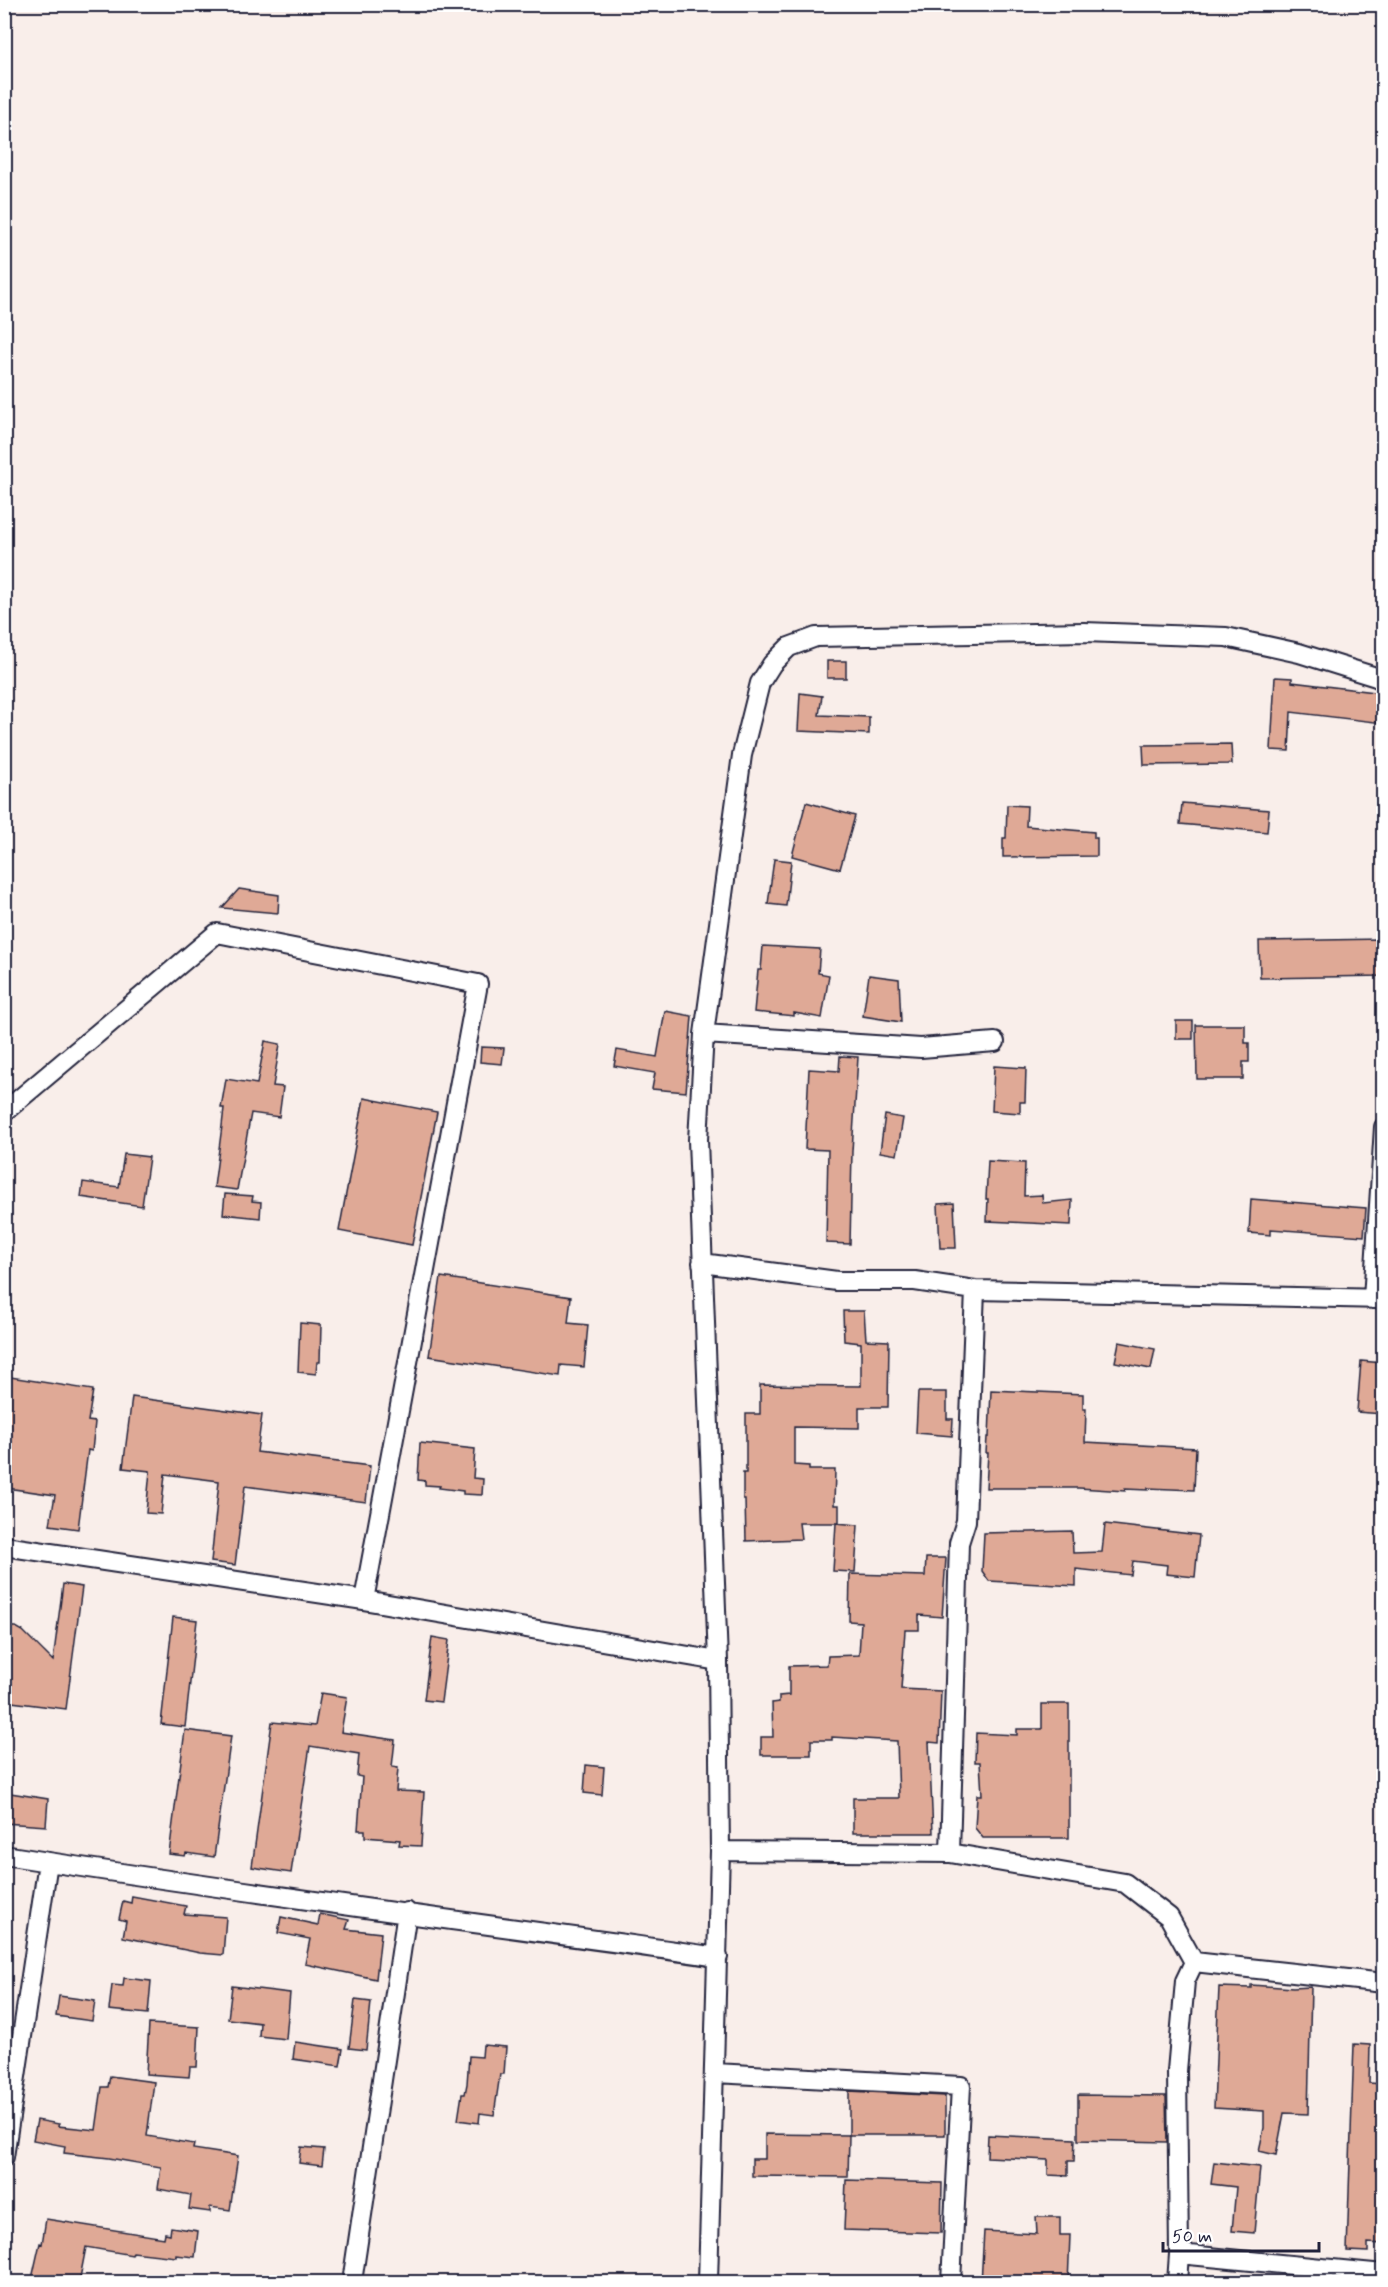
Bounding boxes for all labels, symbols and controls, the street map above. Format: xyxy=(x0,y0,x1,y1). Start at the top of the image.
scale bar xyxy=(1163,2215,1319,2253)
text: 50 m xyxy=(1172,2225,1212,2249)

